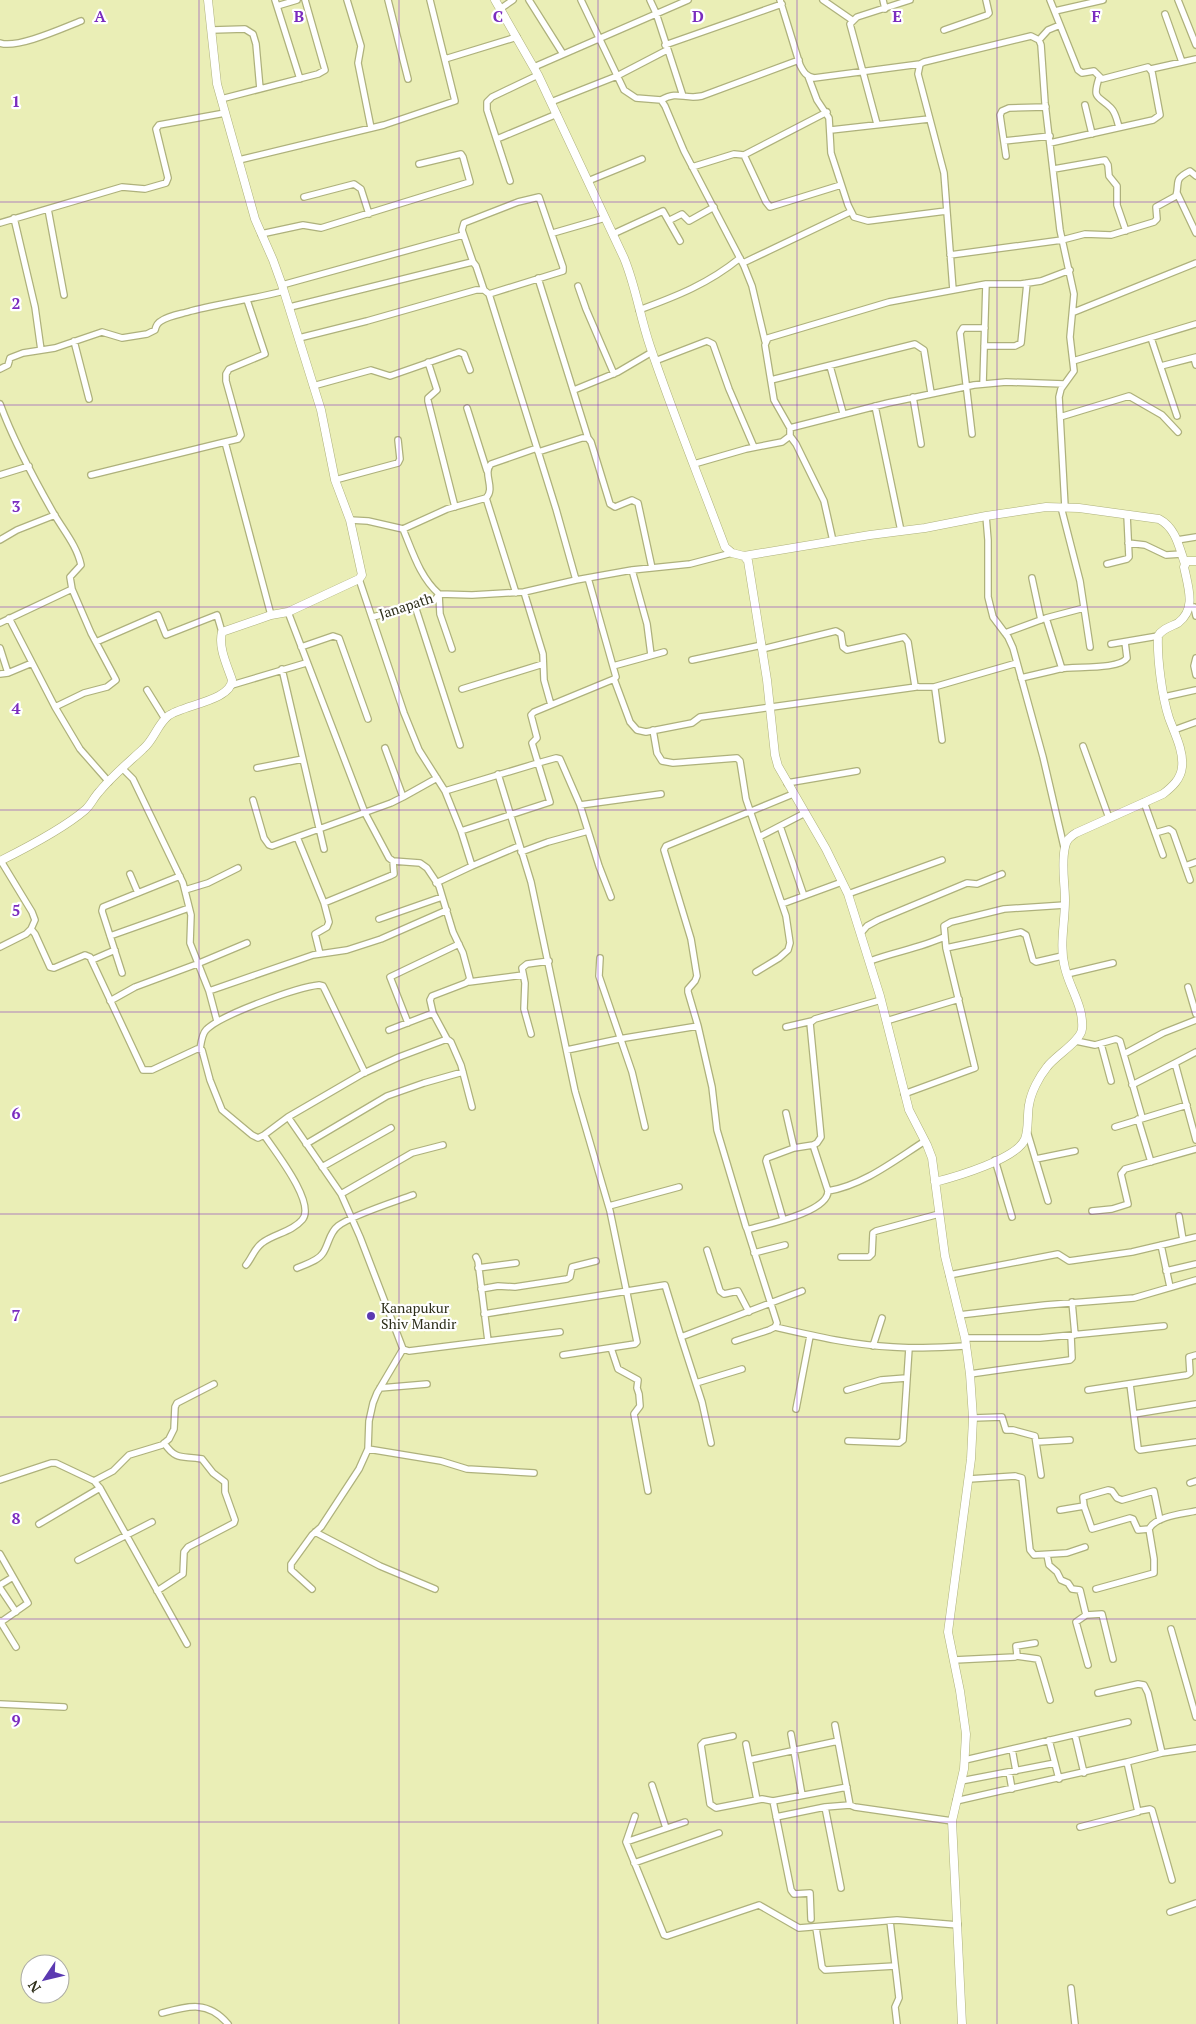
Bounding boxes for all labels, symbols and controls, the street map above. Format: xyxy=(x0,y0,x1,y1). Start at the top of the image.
text: A xyxy=(94,5,106,27)
text: B xyxy=(294,5,304,27)
text: C xyxy=(493,5,503,27)
text: D xyxy=(692,5,704,27)
text: E xyxy=(892,5,902,27)
text: F xyxy=(1091,5,1101,27)
text: 1 xyxy=(11,90,21,112)
text: 2 xyxy=(11,292,21,314)
text: 3 xyxy=(11,495,21,517)
street label: Janapath xyxy=(376,588,435,623)
text: 4 xyxy=(11,697,21,719)
text: 5 xyxy=(11,899,21,921)
text: 6 xyxy=(11,1102,21,1124)
place label: Kanapukur Shiv Mandir xyxy=(381,1298,457,1333)
text: 7 xyxy=(11,1304,21,1326)
marker: Kanapukur Shiv Mandir xyxy=(365,1310,377,1322)
text: 8 xyxy=(11,1507,21,1529)
text: 9 xyxy=(11,1709,21,1731)
north arrow xyxy=(20,1954,70,2004)
text: N xyxy=(23,1977,45,1997)

